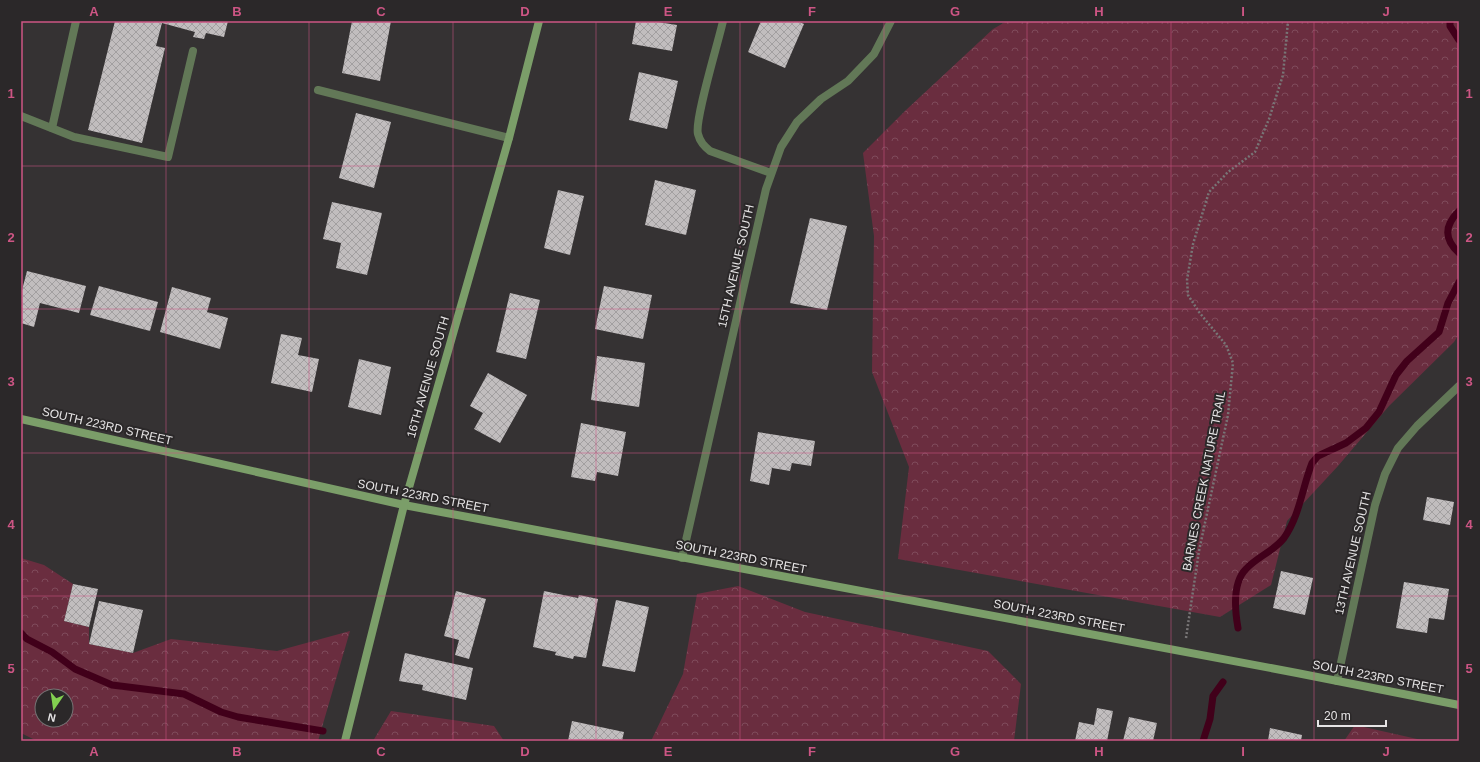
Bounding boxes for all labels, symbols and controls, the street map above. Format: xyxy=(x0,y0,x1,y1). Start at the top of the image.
text: A xyxy=(89,4,99,19)
text: B xyxy=(232,4,242,19)
text: C xyxy=(376,4,386,19)
text: D xyxy=(520,4,530,19)
text: E xyxy=(664,4,673,19)
text: F xyxy=(808,4,816,19)
text: G xyxy=(950,4,960,19)
text: H xyxy=(1094,4,1104,19)
text: I xyxy=(1241,4,1245,19)
text: J xyxy=(1382,4,1390,19)
text: 1 xyxy=(7,86,15,101)
text: 1 xyxy=(1465,86,1473,101)
street label: 15TH AVENUE SOUTH xyxy=(715,203,757,329)
text: 2 xyxy=(7,230,15,245)
text: 2 xyxy=(1465,230,1473,245)
street label: 16TH AVENUE SOUTH xyxy=(404,315,452,439)
text: 3 xyxy=(7,374,15,389)
text: 3 xyxy=(1465,374,1473,389)
street label: BARNES CREEK NATURE TRAIL xyxy=(1180,390,1228,572)
street label: SOUTH 223RD STREET xyxy=(40,404,174,448)
street label: SOUTH 223RD STREET xyxy=(356,476,490,516)
street label: 13TH AVENUE SOUTH xyxy=(1332,490,1374,616)
text: 4 xyxy=(7,517,15,532)
text: 4 xyxy=(1465,517,1473,532)
street label: SOUTH 223RD STREET xyxy=(674,537,808,577)
street label: SOUTH 223RD STREET xyxy=(992,596,1126,636)
street label: SOUTH 223RD STREET xyxy=(1311,657,1445,697)
text: 5 xyxy=(7,661,15,676)
text: 5 xyxy=(1465,661,1473,676)
north arrow xyxy=(34,688,74,728)
scale bar xyxy=(1318,702,1386,728)
text: 20 m xyxy=(1324,709,1351,723)
text: N xyxy=(46,711,57,724)
text: A xyxy=(89,744,99,759)
text: B xyxy=(232,744,242,759)
text: C xyxy=(376,744,386,759)
text: D xyxy=(520,744,530,759)
text: E xyxy=(664,744,673,759)
text: F xyxy=(808,744,816,759)
text: G xyxy=(950,744,960,759)
text: H xyxy=(1094,744,1104,759)
text: I xyxy=(1241,744,1245,759)
text: J xyxy=(1382,744,1390,759)

